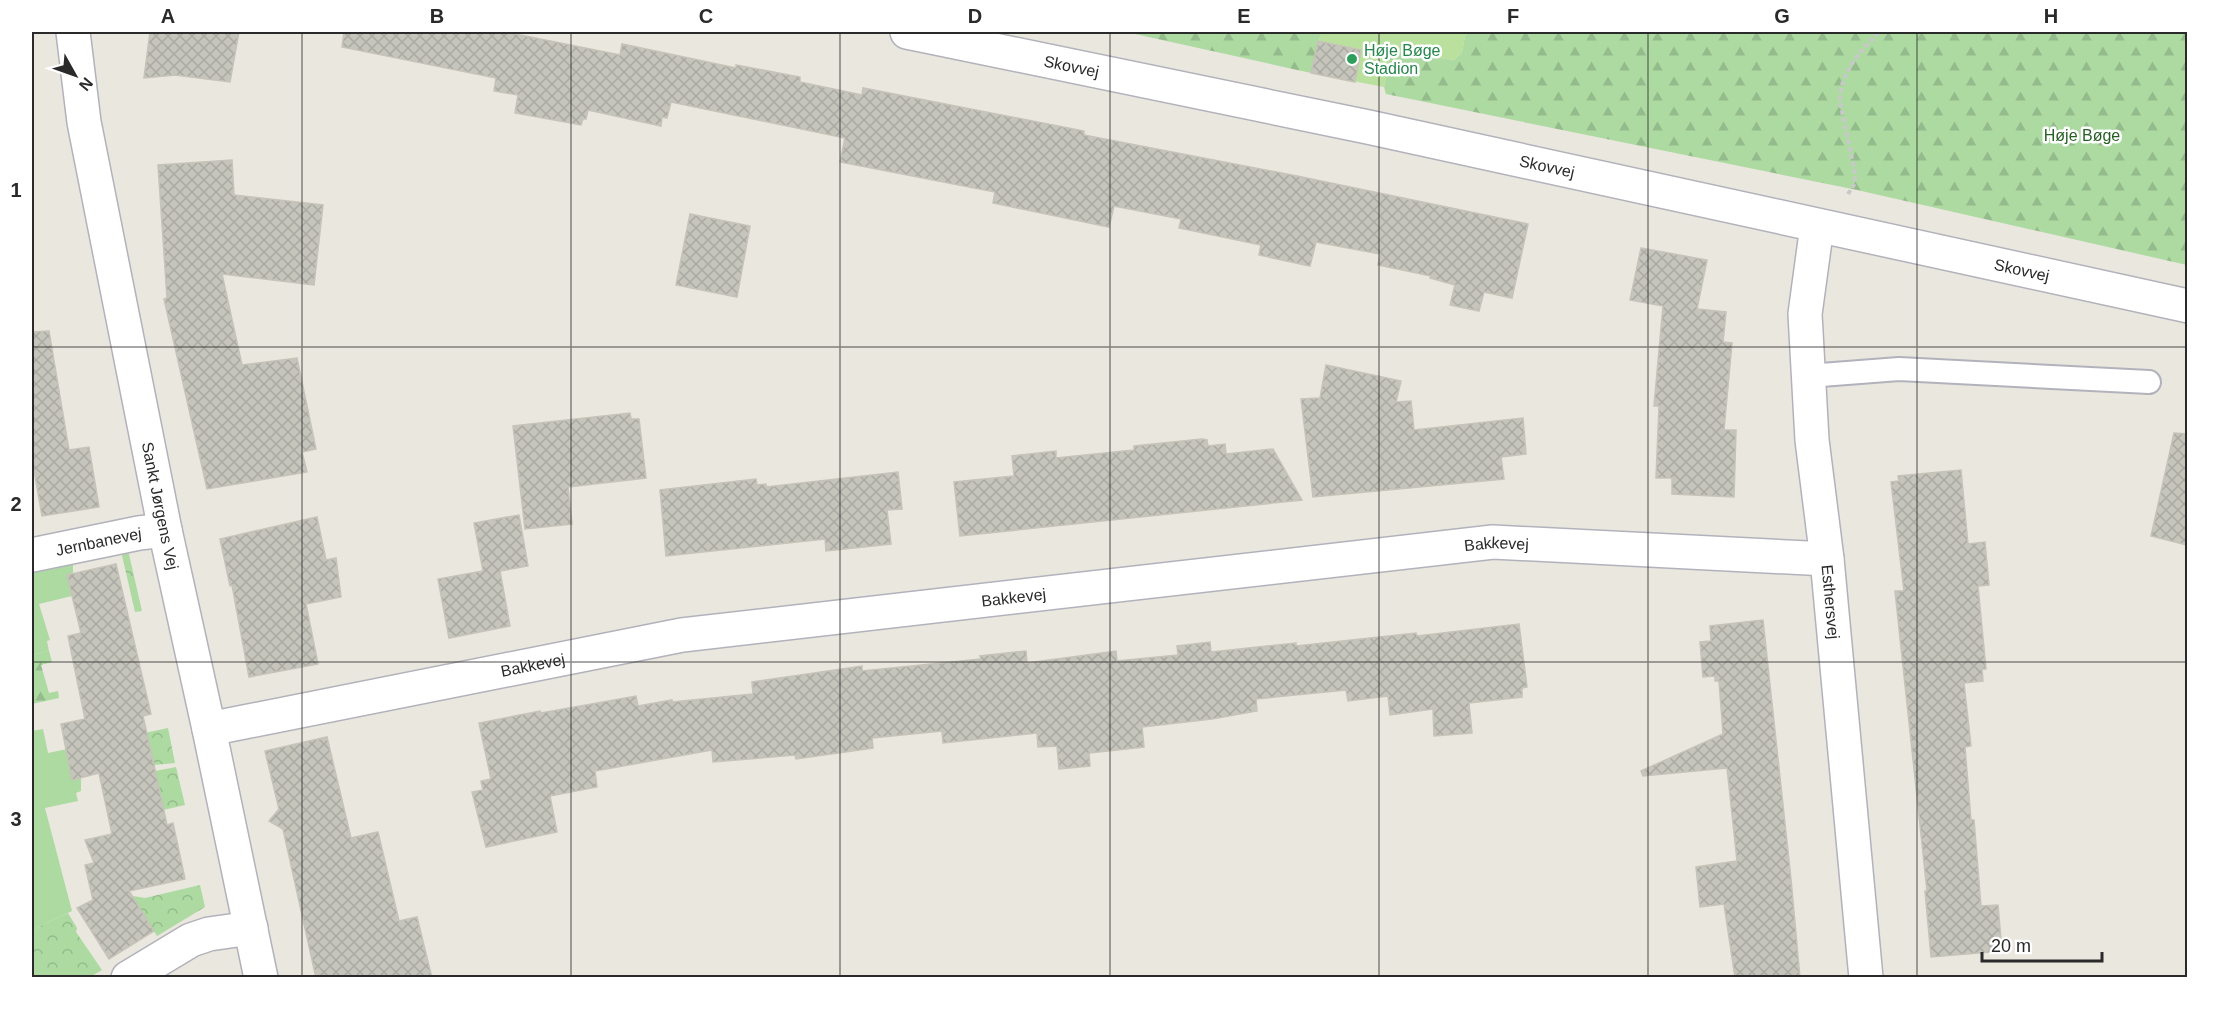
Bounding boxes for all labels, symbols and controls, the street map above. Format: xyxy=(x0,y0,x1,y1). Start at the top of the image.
text: A xyxy=(161,5,175,27)
text: B xyxy=(430,5,444,27)
text: C xyxy=(699,5,713,27)
text: D xyxy=(968,5,982,27)
text: E xyxy=(1237,5,1251,27)
text: F xyxy=(1507,5,1519,27)
text: G xyxy=(1774,5,1790,27)
text: H xyxy=(2044,5,2058,27)
place label: Høje Bøge Stadion xyxy=(1364,42,1441,77)
north arrow xyxy=(45,45,105,105)
street label: Skovvej xyxy=(1042,52,1101,80)
marker: Høje Bøge Stadion xyxy=(1345,52,1359,66)
text: N xyxy=(76,74,96,94)
park label: Høje Bøge xyxy=(2044,127,2120,144)
street label: Skovvej xyxy=(1518,152,1576,181)
text: 1 xyxy=(10,179,22,201)
street label: Skovvej xyxy=(1993,256,2051,285)
street label: Sankt Jørgens Vej xyxy=(139,441,182,571)
text: 2 xyxy=(10,493,22,515)
street label: Jernbanevej xyxy=(54,525,142,559)
street label: Bakkevej xyxy=(1463,534,1529,554)
street label: Esthersvej xyxy=(1819,564,1842,640)
street label: Bakkevej xyxy=(980,585,1047,610)
street label: Bakkevej xyxy=(499,650,566,680)
text: 3 xyxy=(10,808,22,830)
scale bar xyxy=(1982,925,2102,963)
text: 20 m xyxy=(1991,936,2031,956)

